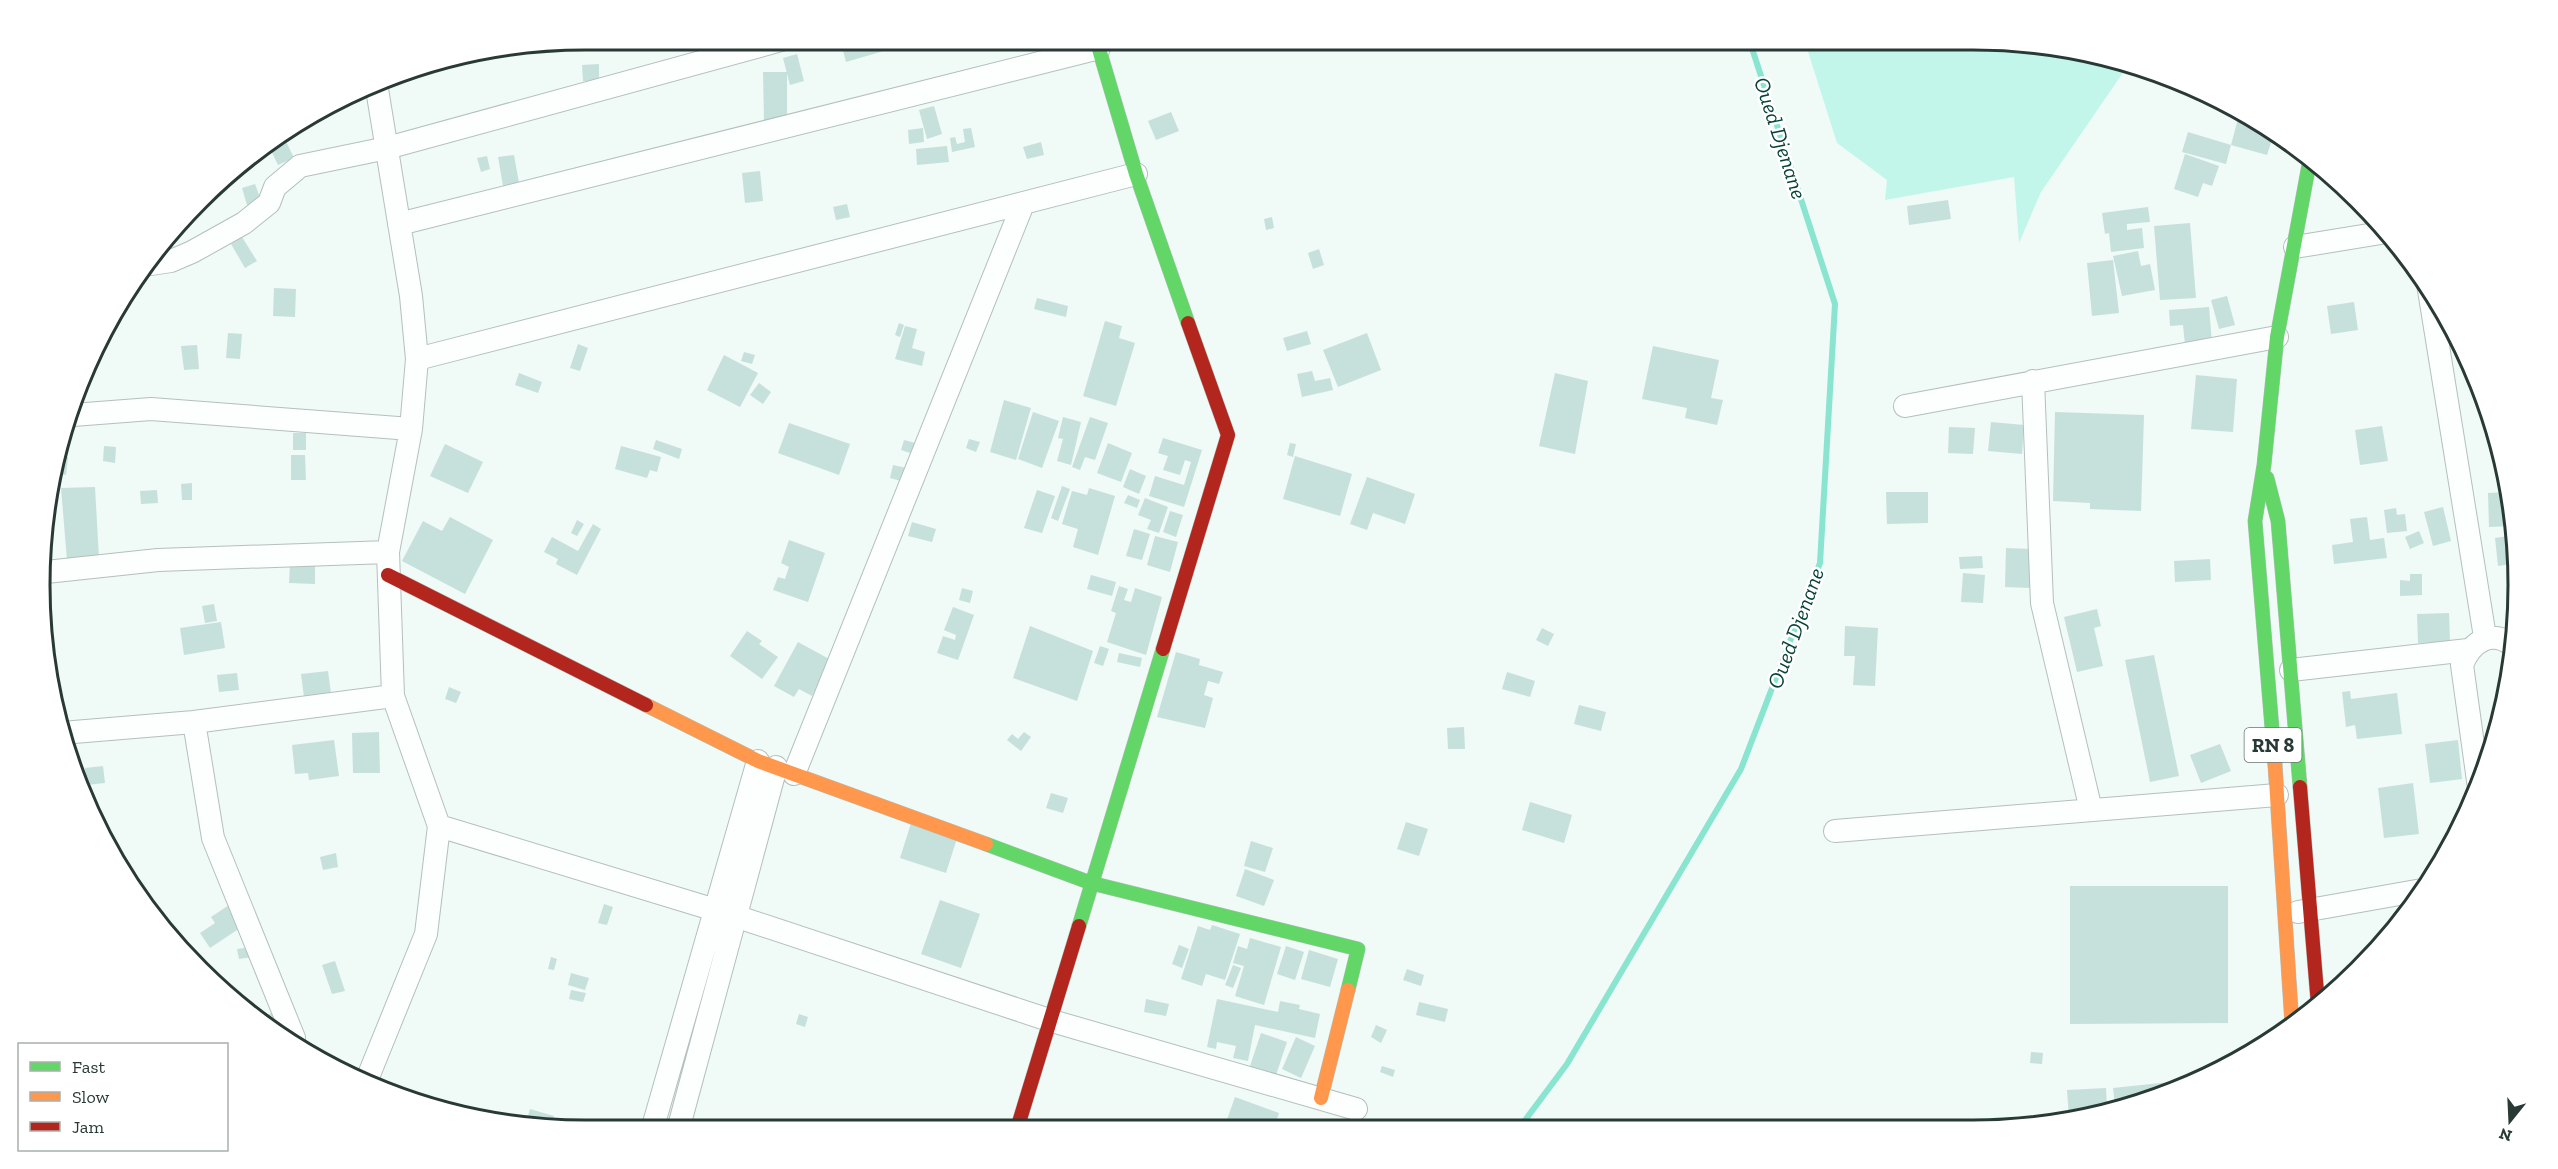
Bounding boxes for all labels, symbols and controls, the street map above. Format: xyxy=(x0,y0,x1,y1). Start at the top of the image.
water label: Oued Djenane xyxy=(1748,74,1813,203)
water label: Oued Djenane xyxy=(1761,564,1830,692)
road number: RN 8 xyxy=(2244,728,2302,762)
legend xyxy=(18,1043,228,1151)
text: Fast xyxy=(72,1056,105,1078)
text: Slow xyxy=(72,1086,109,1108)
north arrow xyxy=(2480,1091,2540,1151)
text: Jam xyxy=(72,1116,104,1138)
text: N xyxy=(2497,1124,2514,1146)

